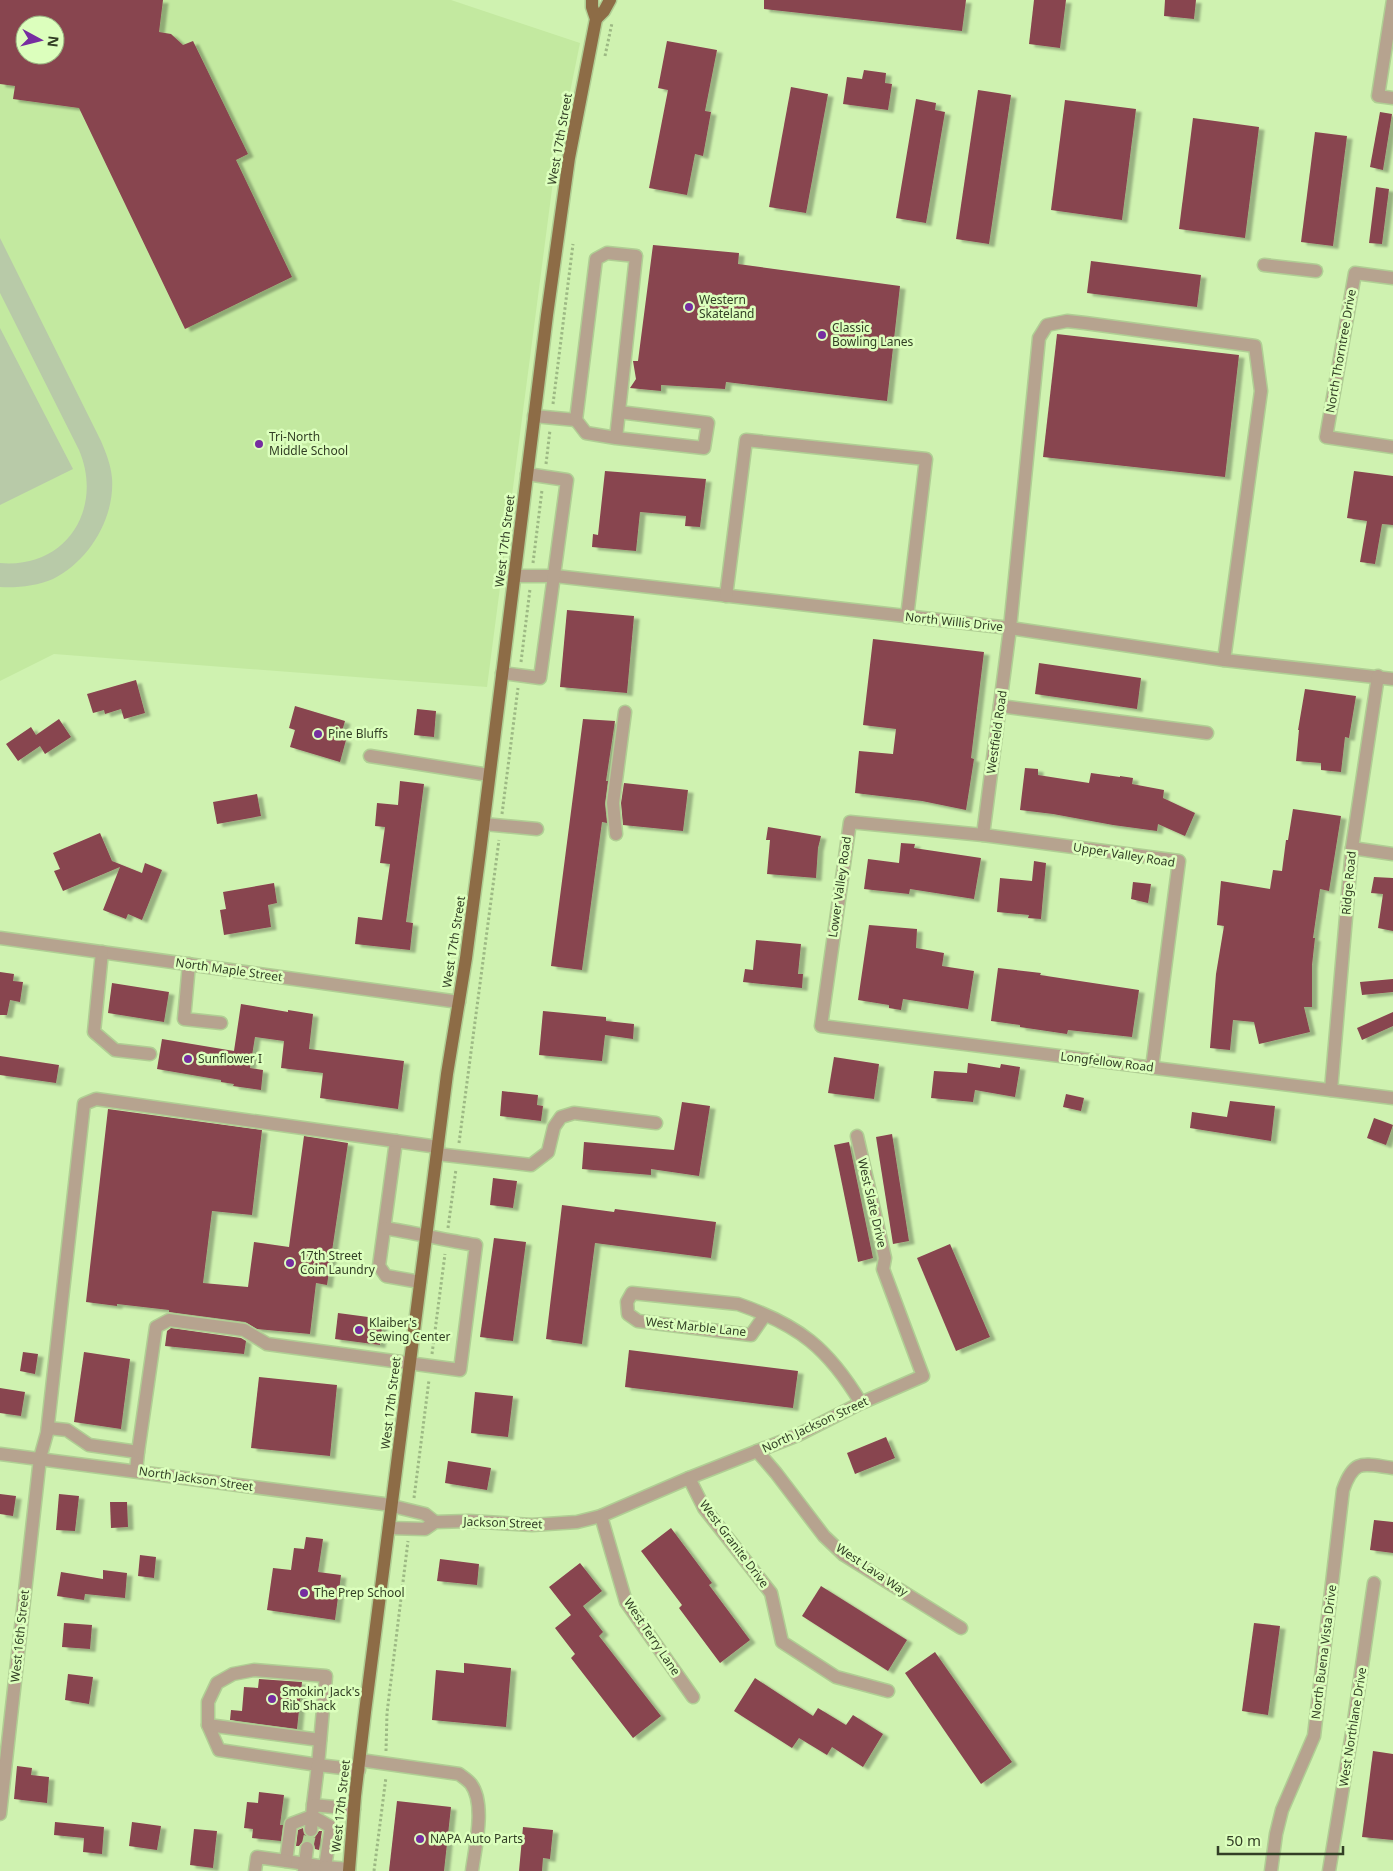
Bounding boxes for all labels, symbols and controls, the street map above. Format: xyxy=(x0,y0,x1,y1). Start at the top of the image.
north arrow xyxy=(15,15,65,65)
text: N xyxy=(43,35,64,48)
street label: West 17th Street xyxy=(543,91,576,186)
street label: North Thorntree Drive xyxy=(1321,288,1360,414)
place label: Western Skateland xyxy=(699,291,754,322)
marker: Western Skateland xyxy=(683,301,695,313)
place label: Classic Bowling Lanes xyxy=(832,319,914,350)
marker: Classic Bowling Lanes xyxy=(816,329,828,341)
place label: Tri-North Middle School xyxy=(269,428,348,459)
marker: Tri-North Middle School xyxy=(253,438,265,450)
street label: West 17th Street xyxy=(490,493,519,588)
street label: North Willis Drive xyxy=(904,608,1004,635)
street label: Westfield Road xyxy=(982,689,1011,775)
place label: Pine Bluffs xyxy=(328,725,388,742)
marker: Pine Bluffs xyxy=(312,728,324,740)
street label: Lower Valley Road xyxy=(824,835,855,939)
street label: Upper Valley Road xyxy=(1072,838,1176,871)
street label: Ridge Road xyxy=(1337,850,1360,916)
street label: West 17th Street xyxy=(438,894,469,989)
street label: North Maple Street xyxy=(175,954,284,986)
street label: Longfellow Road xyxy=(1059,1047,1155,1076)
place label: Sunflower I xyxy=(198,1050,262,1067)
marker: Sunflower I xyxy=(182,1053,194,1065)
street label: West Slate Drive xyxy=(854,1157,891,1249)
place label: 17th Street Coin Laundry xyxy=(300,1247,376,1278)
marker: 17th Street Coin Laundry xyxy=(284,1257,296,1269)
street label: West Marble Lane xyxy=(645,1313,747,1340)
place label: Klaiber's Sewing Center xyxy=(369,1314,450,1345)
marker: Klaiber's Sewing Center xyxy=(353,1324,365,1336)
street label: West 17th Street xyxy=(376,1355,405,1450)
street label: North Jackson Street xyxy=(759,1392,871,1457)
street label: North Jackson Street xyxy=(138,1462,255,1495)
street label: West Granite Drive xyxy=(696,1496,773,1591)
street label: Jackson Street xyxy=(462,1513,544,1532)
street label: West Lava Way xyxy=(833,1539,912,1601)
place label: The Prep School xyxy=(314,1584,405,1601)
street label: North Buena Vista Drive xyxy=(1307,1584,1340,1720)
marker: The Prep School xyxy=(298,1587,310,1599)
street label: West 16th Street xyxy=(6,1588,33,1683)
street label: West Terry Lane xyxy=(620,1595,685,1679)
street label: West Northlane Drive xyxy=(1335,1666,1370,1788)
place label: Smokin' Jack's Rib Shack xyxy=(282,1683,360,1714)
marker: Smokin' Jack's Rib Shack xyxy=(266,1693,278,1705)
street label: West 17th Street xyxy=(327,1758,354,1853)
scale bar xyxy=(1218,1824,1343,1856)
place label: NAPA Auto Parts xyxy=(430,1830,523,1847)
text: 50 m xyxy=(1226,1830,1261,1850)
marker: NAPA Auto Parts xyxy=(414,1833,426,1845)

